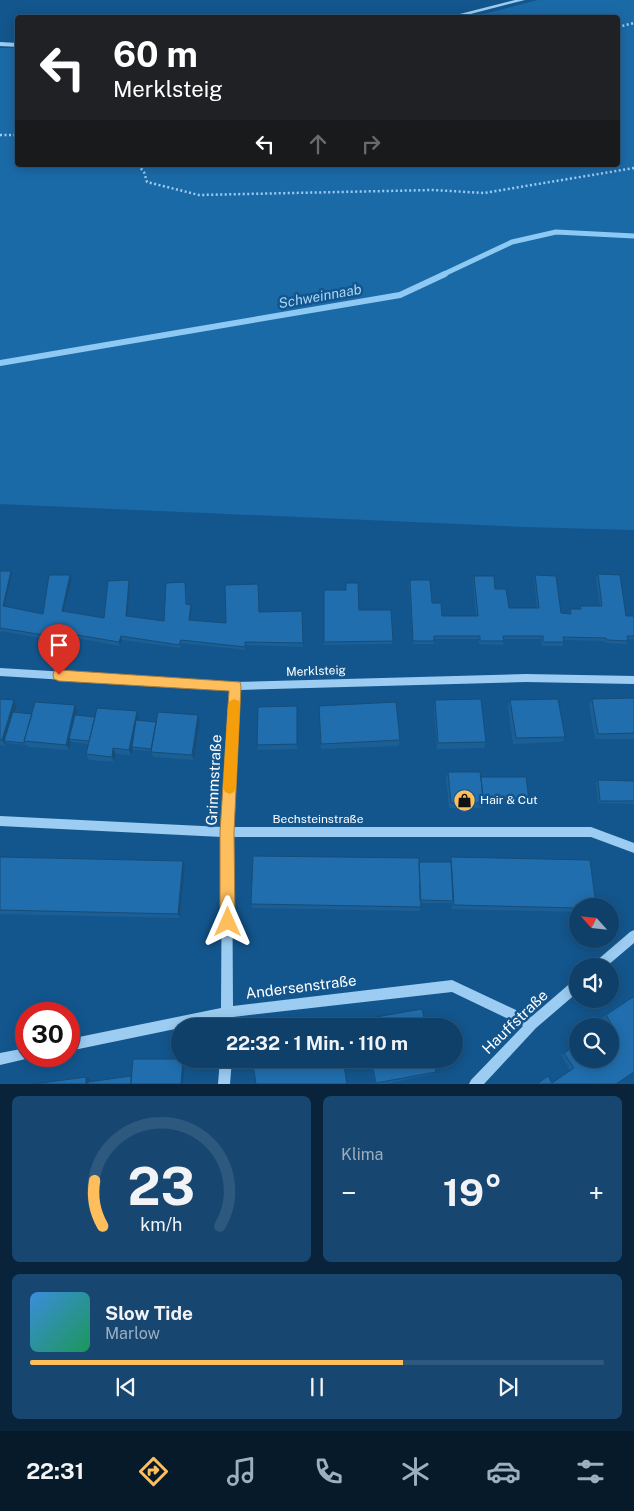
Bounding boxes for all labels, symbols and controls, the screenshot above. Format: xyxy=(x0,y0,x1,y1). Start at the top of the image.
text: 60 m xyxy=(113,34,198,75)
icon: left xyxy=(30,35,95,100)
text: Merklsteig xyxy=(113,76,223,102)
icon: left xyxy=(251,130,279,158)
icon: ahead xyxy=(304,130,332,158)
icon: right xyxy=(357,130,385,158)
water label: Schweinnaab xyxy=(277,281,363,311)
pin xyxy=(38,624,80,675)
icon: arrive xyxy=(45,631,73,659)
street label: Merklsteig xyxy=(286,663,346,679)
street label: Grimmstraße xyxy=(203,734,224,826)
shop icon: Hair & Cut xyxy=(452,788,476,812)
place label: Hair & Cut xyxy=(480,793,538,807)
street label: Bechsteinstraße xyxy=(273,812,364,826)
position arrow xyxy=(201,895,253,947)
north arrow xyxy=(569,898,619,948)
map controls xyxy=(569,898,619,1068)
button: sound xyxy=(569,958,619,1008)
street label: Andersenstraße xyxy=(244,971,357,1002)
street label: Hauffstraße xyxy=(478,986,551,1057)
speed limit sign: 30 xyxy=(15,1002,80,1067)
button: search xyxy=(569,1018,619,1068)
text: 22:32 · 1 Min. · 110 m xyxy=(226,1032,408,1054)
text: Klima xyxy=(341,1145,383,1164)
text: 23 xyxy=(128,1156,195,1217)
text: 19° xyxy=(443,1170,502,1215)
text: − xyxy=(341,1176,357,1209)
text: + xyxy=(588,1176,604,1209)
text: km/h xyxy=(140,1214,183,1235)
text: Slow Tide xyxy=(105,1302,193,1324)
text: Marlow xyxy=(105,1324,160,1343)
icon: previous xyxy=(112,1373,140,1401)
icon: pause xyxy=(303,1373,331,1401)
icon: next xyxy=(494,1373,522,1401)
icon: directions xyxy=(136,1454,171,1489)
icon: music xyxy=(224,1454,259,1489)
icon: phone xyxy=(311,1454,346,1489)
icon: climate xyxy=(398,1454,433,1489)
icon: car xyxy=(486,1454,521,1489)
icon: filters xyxy=(573,1454,608,1489)
text: 22:31 xyxy=(26,1458,84,1484)

